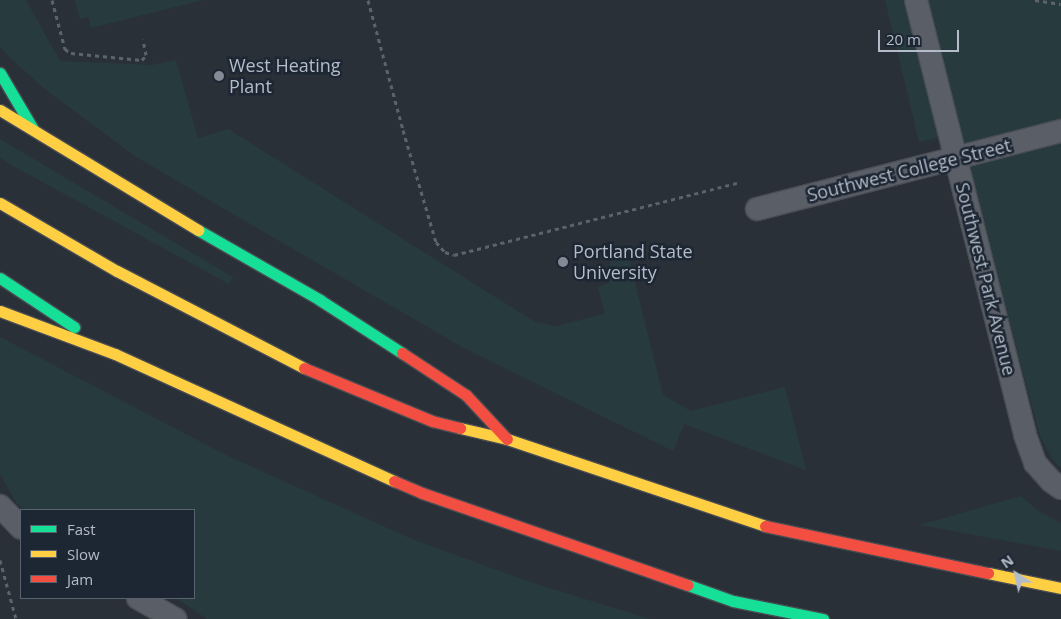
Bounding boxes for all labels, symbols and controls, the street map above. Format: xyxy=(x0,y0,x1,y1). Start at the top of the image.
scale bar xyxy=(881,20,962,52)
text: 20 m xyxy=(886,29,921,49)
place label: West Heating Plant xyxy=(229,55,341,98)
marker: West Heating Plant xyxy=(213,70,225,82)
street label: Southwest College Street xyxy=(805,134,1013,206)
street label: Southwest Park Avenue xyxy=(952,180,1020,378)
place label: Portland State University xyxy=(573,241,693,284)
marker: Portland State University xyxy=(557,256,569,268)
legend xyxy=(20,509,195,599)
text: Fast xyxy=(67,519,96,539)
text: Slow xyxy=(67,544,100,564)
north arrow xyxy=(991,549,1041,599)
text: N xyxy=(997,550,1017,572)
text: Jam xyxy=(67,569,93,589)

